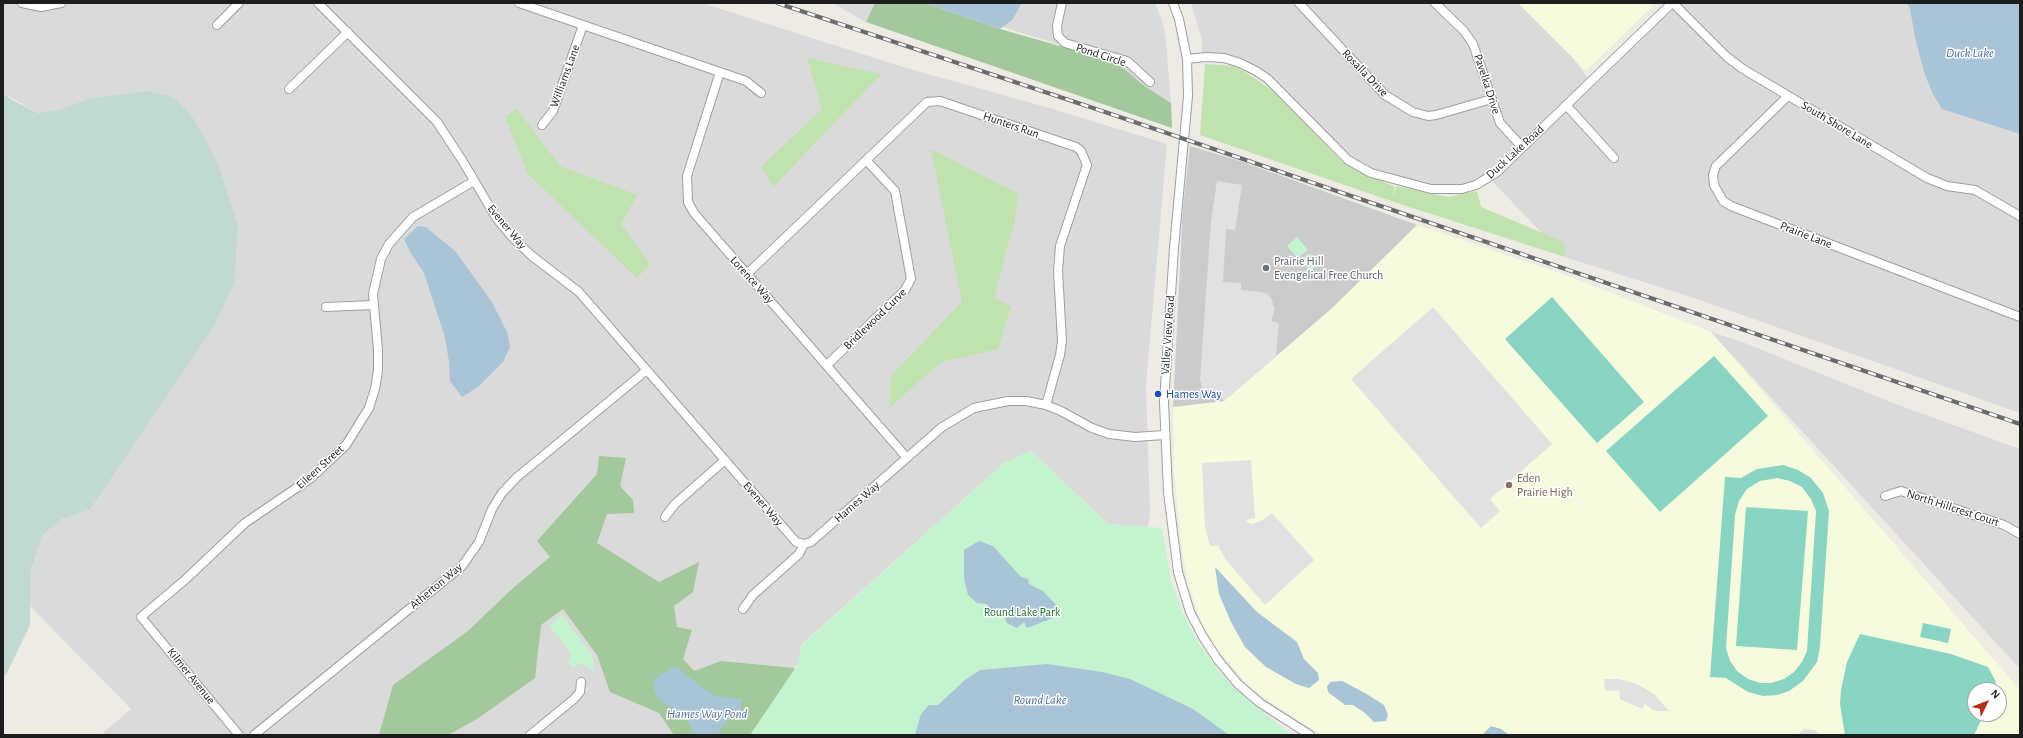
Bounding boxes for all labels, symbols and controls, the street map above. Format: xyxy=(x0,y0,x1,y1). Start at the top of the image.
street label: Pond Circle xyxy=(1074,40,1128,70)
street label: Williams Lane xyxy=(547,43,583,109)
water label: Duck Lake xyxy=(1946,45,1994,61)
street label: Rosalla Drive xyxy=(1339,46,1391,100)
street label: Pavelka Drive xyxy=(1471,52,1503,116)
street label: South Shore Lane xyxy=(1799,98,1875,152)
street label: Hunters Run xyxy=(981,109,1041,141)
street label: Duck Lake Road xyxy=(1483,122,1547,182)
street label: Evener Way xyxy=(484,202,530,252)
street label: Prairie Lane xyxy=(1778,218,1834,252)
street label: Lorence Way xyxy=(727,253,777,307)
place label: Prairie Hill Evengelical Free Church xyxy=(1274,254,1383,282)
marker: Prairie Hill Evengelical Free Church xyxy=(1261,263,1271,273)
street label: Bridlewood Curve xyxy=(840,285,910,353)
street label: Valley View Road xyxy=(1158,295,1178,375)
place label: Hames Way xyxy=(1166,387,1222,401)
marker: Hames Way xyxy=(1153,389,1163,399)
street label: Eileen Street xyxy=(293,442,347,492)
place label: Eden Prairie High xyxy=(1517,471,1573,499)
street label: Hames Way xyxy=(831,478,883,526)
street label: Evener Way xyxy=(740,479,786,529)
marker: Eden Prairie High xyxy=(1504,480,1514,490)
street label: North Hillcrest Court xyxy=(1905,486,2001,530)
street label: Atherton Way xyxy=(407,560,465,612)
park label: Round Lake Park xyxy=(984,605,1060,619)
street label: Kilmer Avenue xyxy=(164,645,218,707)
north arrow xyxy=(1967,682,2007,722)
text: N xyxy=(1989,688,2002,701)
water label: Round Lake xyxy=(1013,692,1067,708)
water label: Hames Way Pond xyxy=(667,706,747,722)

